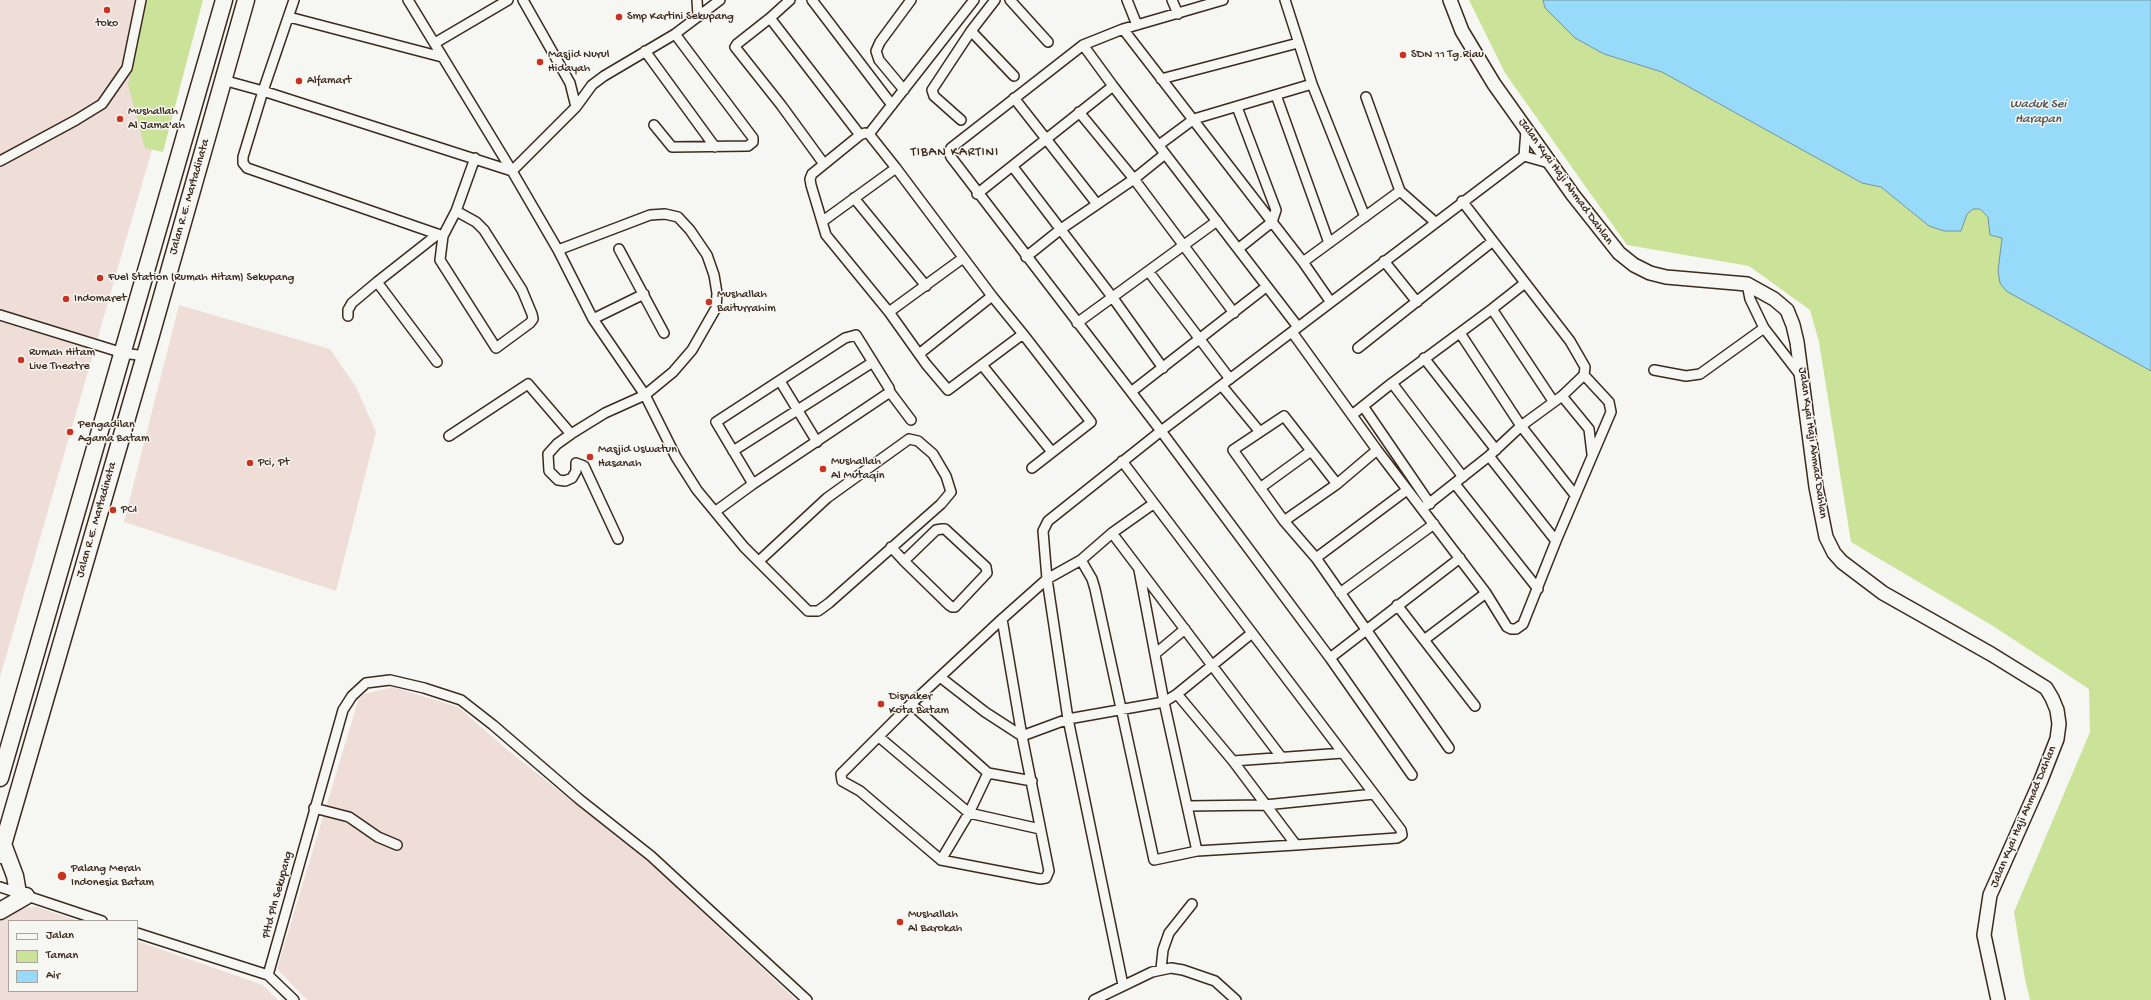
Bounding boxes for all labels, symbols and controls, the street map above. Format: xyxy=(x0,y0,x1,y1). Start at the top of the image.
marker: toko xyxy=(102,5,112,15)
place label: Smp Kartini Sekupang xyxy=(627,10,734,24)
marker: Smp Kartini Sekupang xyxy=(614,12,624,22)
place label: toko xyxy=(96,17,118,31)
place label: Masjid Nurul Hidayah xyxy=(548,48,609,76)
place label: SDN 11 Tg.Riau xyxy=(1411,48,1484,62)
marker: SDN 11 Tg.Riau xyxy=(1398,50,1408,60)
marker: Masjid Nurul Hidayah xyxy=(535,57,545,67)
place label: Alfamart xyxy=(307,74,351,88)
marker: Alfamart xyxy=(294,76,304,86)
water label: Waduk Sei Harapan xyxy=(2010,97,2066,128)
place label: Mushallah Al Jama'ah xyxy=(128,105,185,133)
marker: Mushallah Al Jama'ah xyxy=(115,114,125,124)
street label: Jalan Kyai Haji Ahmad Dahlan xyxy=(1514,116,1616,248)
street label: Jalan R.E. Martadinata xyxy=(167,138,213,256)
district label: TIBAN KARTINI xyxy=(911,145,999,161)
place label: Fuel Station (Rumah Hitam) Sekupang xyxy=(108,271,294,285)
marker: Fuel Station (Rumah Hitam) Sekupang xyxy=(95,273,105,283)
place label: Mushallah Baiturrahim xyxy=(717,288,776,316)
place label: Indomaret xyxy=(74,292,126,306)
marker: Indomaret xyxy=(61,294,71,304)
marker: Mushallah Baiturrahim xyxy=(704,297,714,307)
place label: Rumah Hitam Live Theatre xyxy=(29,346,95,374)
marker: Rumah Hitam Live Theatre xyxy=(16,355,26,365)
street label: Jalan Kyai Haji Ahmad Dahlan xyxy=(1794,367,1830,519)
place label: Pengadilan Agama Batam xyxy=(78,418,149,446)
marker: Pengadilan Agama Batam xyxy=(65,427,75,437)
place label: Masjid Uswatun Hasanah xyxy=(598,443,677,471)
marker: Masjid Uswatun Hasanah xyxy=(585,452,595,462)
place label: Mushallah Al Mutaqin xyxy=(831,455,885,483)
place label: Pci, Pt xyxy=(258,456,289,470)
marker: Pci, Pt xyxy=(245,458,255,468)
street label: Jalan R.E. Martadinata xyxy=(74,461,120,579)
marker: Mushallah Al Mutaqin xyxy=(818,464,828,474)
place label: PCI xyxy=(121,503,137,517)
marker: PCI xyxy=(108,505,118,515)
place label: Disnaker Kota Batam xyxy=(889,690,949,718)
marker: Disnaker Kota Batam xyxy=(876,699,886,709)
street label: Jalan Kyai Haji Ahmad Dahlan xyxy=(1988,744,2060,890)
street label: Pltd Pln Sekupang xyxy=(259,850,297,940)
place label: Palang Merah Indonesia Batam xyxy=(71,862,154,890)
marker: Palang Merah Indonesia Batam xyxy=(56,870,68,882)
place label: Mushallah Al Barokah xyxy=(908,908,962,936)
marker: Mushallah Al Barokah xyxy=(895,917,905,927)
legend xyxy=(8,920,138,992)
text: Jalan xyxy=(46,929,74,943)
text: Taman xyxy=(46,949,78,963)
text: Air xyxy=(46,969,60,983)

